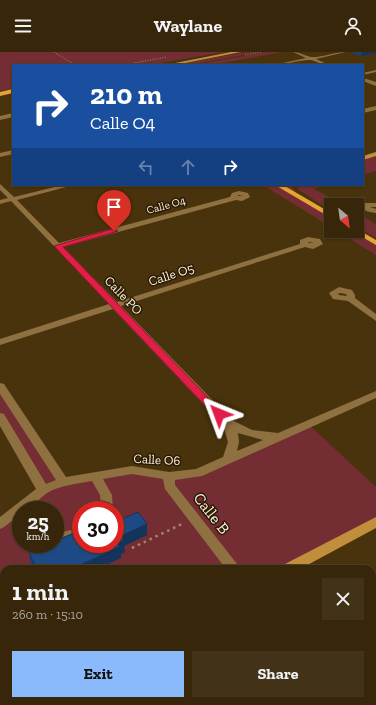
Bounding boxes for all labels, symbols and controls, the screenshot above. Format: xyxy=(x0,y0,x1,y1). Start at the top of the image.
icon: menu xyxy=(12,15,34,37)
text: Waylane xyxy=(154,15,222,37)
icon: person xyxy=(342,15,364,37)
text: 210 m xyxy=(90,78,162,111)
icon: right xyxy=(24,80,76,132)
text: Calle O4 xyxy=(90,112,155,134)
icon: left xyxy=(135,156,157,178)
icon: ahead xyxy=(177,156,199,178)
icon: right xyxy=(219,156,241,178)
pin xyxy=(97,190,131,231)
street label: Calle O4 xyxy=(145,194,187,217)
icon: arrive xyxy=(103,196,125,218)
north arrow xyxy=(324,198,364,238)
map controls xyxy=(324,198,364,238)
street label: Calle O5 xyxy=(147,260,196,289)
street label: Calle PO xyxy=(102,273,146,318)
position arrow xyxy=(198,393,240,435)
street label: Calle O6 xyxy=(133,451,181,468)
street label: Calle B xyxy=(190,489,234,538)
speed limit sign: 30 xyxy=(72,501,124,553)
text: 25 xyxy=(27,510,49,534)
text: km/h xyxy=(27,531,49,543)
text: 1 min xyxy=(12,577,69,606)
button: close xyxy=(322,578,364,620)
text: 260 m · 15:10 xyxy=(12,607,83,622)
button: Exit xyxy=(12,651,184,697)
button: Share xyxy=(192,651,364,697)

